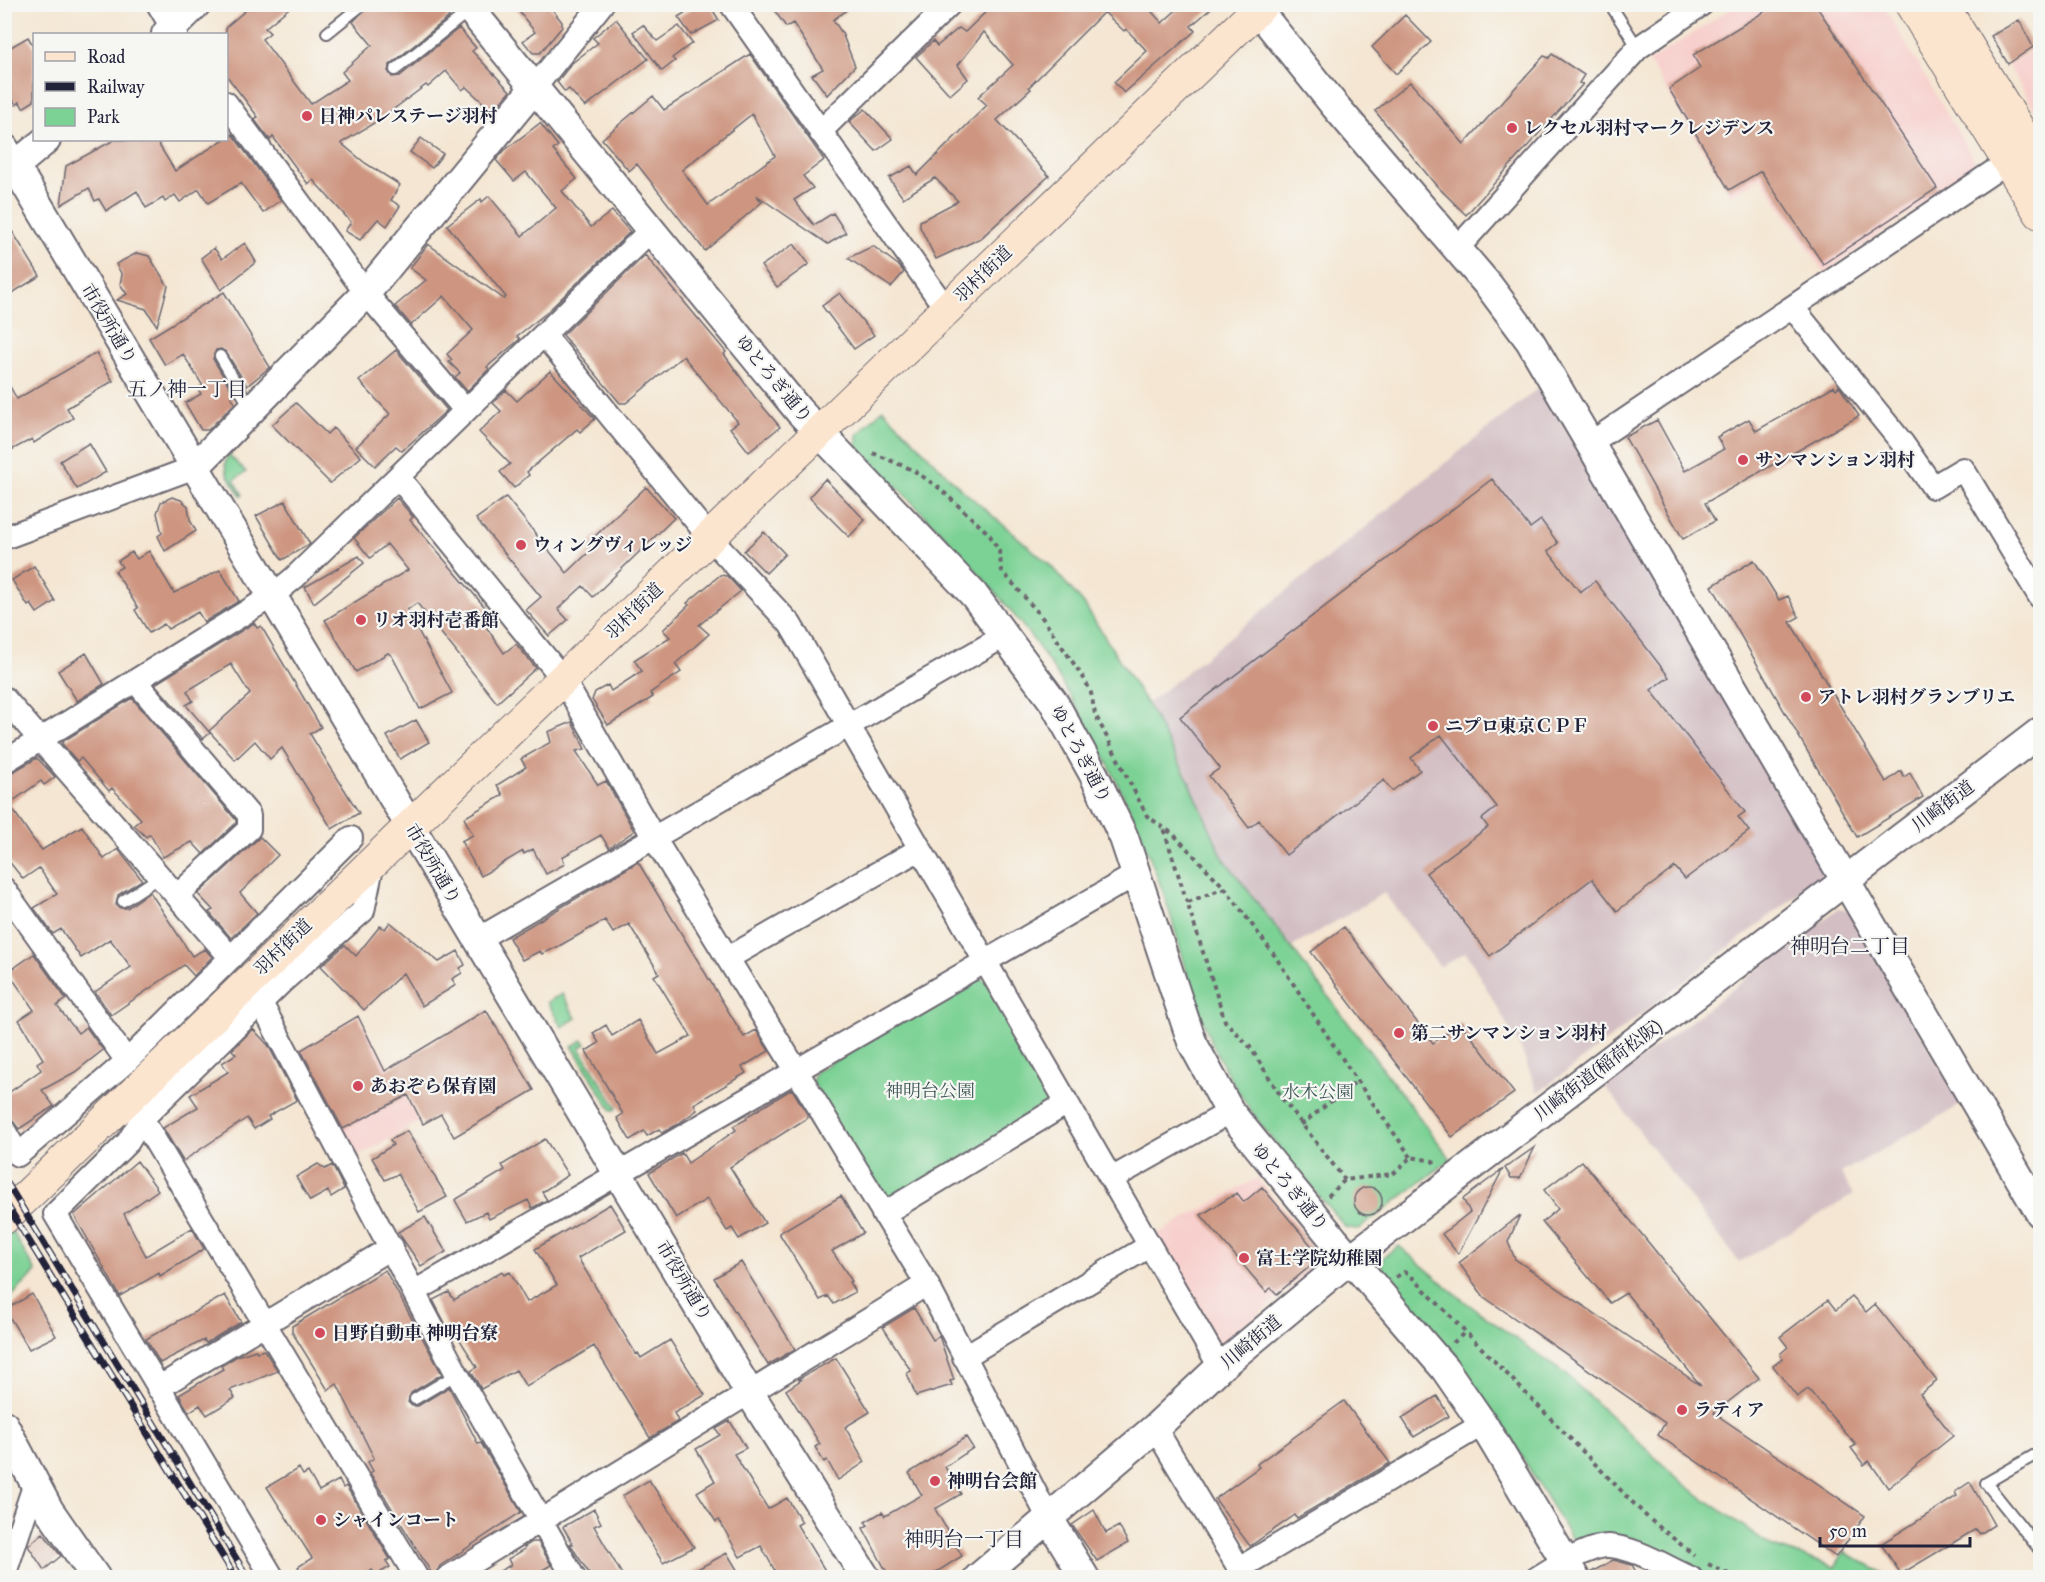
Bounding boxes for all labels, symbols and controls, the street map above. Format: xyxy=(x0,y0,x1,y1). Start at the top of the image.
legend xyxy=(33,33,228,141)
text: Road xyxy=(87,46,125,68)
text: Railway xyxy=(87,76,145,98)
place label: 日神パレステージ羽村 xyxy=(319,105,498,127)
text: Park xyxy=(87,106,120,128)
marker: 日神パレステージ羽村 xyxy=(300,109,314,123)
place label: レクセル羽村マークレジデンス xyxy=(1524,117,1774,139)
marker: レクセル羽村マークレジデンス xyxy=(1505,121,1519,135)
street label: 羽村街道 xyxy=(949,241,1017,307)
street label: 市役所通り xyxy=(76,280,142,368)
street label: ゆとろぎ通り xyxy=(731,331,817,427)
district label: 五ノ神一丁目 xyxy=(127,377,247,401)
place label: サンマンション羽村 xyxy=(1755,449,1915,471)
marker: サンマンション羽村 xyxy=(1736,453,1750,467)
place label: ウィングヴィレッジ xyxy=(533,534,692,556)
marker: ウィングヴィレッジ xyxy=(514,538,528,552)
street label: 羽村街道 xyxy=(600,578,668,644)
place label: リオ羽村壱番館 xyxy=(373,609,499,631)
marker: リオ羽村壱番館 xyxy=(354,613,368,627)
place label: アトレ羽村グランブリエ xyxy=(1818,686,2015,708)
marker: アトレ羽村グランブリエ xyxy=(1799,690,1813,704)
street label: ゆとろぎ通り xyxy=(1046,701,1116,807)
place label: ニプロ東京ＣＰＦ xyxy=(1445,715,1589,737)
marker: ニプロ東京ＣＰＦ xyxy=(1426,719,1440,733)
street label: 川崎街道 xyxy=(1908,776,1978,836)
street label: 市役所通り xyxy=(400,820,466,908)
street label: 羽村街道 xyxy=(249,914,317,980)
district label: 神明台二丁目 xyxy=(1790,934,1910,958)
street label: 川崎街道(稲荷松阪) xyxy=(1530,1015,1667,1126)
place label: 第二サンマンション羽村 xyxy=(1411,1022,1607,1044)
marker: 第二サンマンション羽村 xyxy=(1392,1026,1406,1040)
place label: あおぞら保育園 xyxy=(370,1075,496,1097)
marker: あおぞら保育園 xyxy=(351,1079,365,1093)
park label: 神明台公園 xyxy=(885,1080,975,1102)
park label: 水木公園 xyxy=(1282,1081,1354,1103)
street label: ゆとろぎ通り xyxy=(1247,1139,1333,1235)
street label: 市役所通り xyxy=(651,1237,717,1325)
place label: 富士学院幼稚園 xyxy=(1256,1247,1382,1269)
marker: 富士学院幼稚園 xyxy=(1237,1251,1251,1265)
street label: 川崎街道 xyxy=(1216,1310,1286,1374)
place label: 日野自動車 神明台寮 xyxy=(332,1322,498,1344)
marker: 日野自動車 神明台寮 xyxy=(313,1326,327,1340)
place label: ラティア xyxy=(1694,1399,1765,1421)
marker: ラティア xyxy=(1675,1403,1689,1417)
place label: 神明台会館 xyxy=(947,1470,1037,1492)
marker: 神明台会館 xyxy=(928,1474,942,1488)
place label: シャインコート xyxy=(333,1509,459,1531)
scale bar xyxy=(1820,1510,1970,1548)
marker: シャインコート xyxy=(314,1513,328,1527)
text: 50 m xyxy=(1829,1520,1867,1542)
district label: 神明台一丁目 xyxy=(904,1527,1024,1551)

